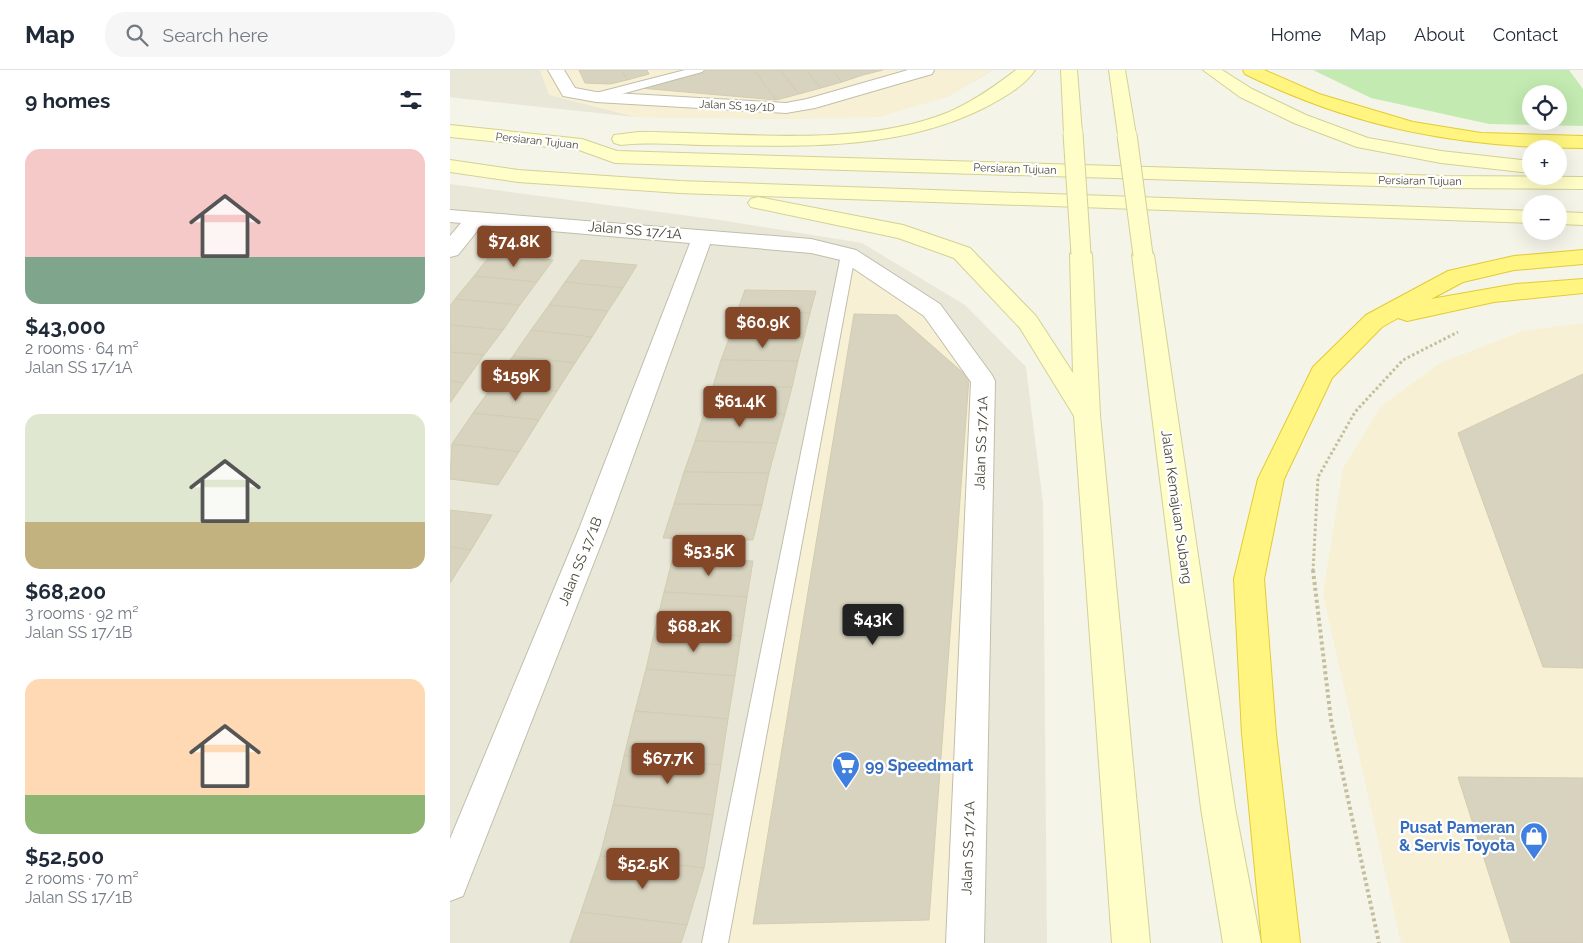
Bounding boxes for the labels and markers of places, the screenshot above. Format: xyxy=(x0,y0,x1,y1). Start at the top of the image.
pin: $74.8K xyxy=(473,226,555,268)
pin: $60.9K xyxy=(722,306,804,349)
pin: $159K xyxy=(481,360,551,402)
pin: $61.4K xyxy=(699,386,781,428)
pin: $53.5K xyxy=(668,534,750,577)
pin: $43K xyxy=(843,604,903,646)
pin: $68.2K xyxy=(653,610,735,653)
pin: $67.7K xyxy=(627,742,709,785)
supermarket icon: 99 Speedmart xyxy=(831,750,861,789)
place label: 99 Speedmart xyxy=(865,756,974,775)
place label: Pusat Pameran & Servis Toyota xyxy=(1399,818,1515,855)
shop icon: Pusat Pameran & Servis Toyota xyxy=(1519,821,1549,860)
pin: $52.5K xyxy=(602,848,684,890)

